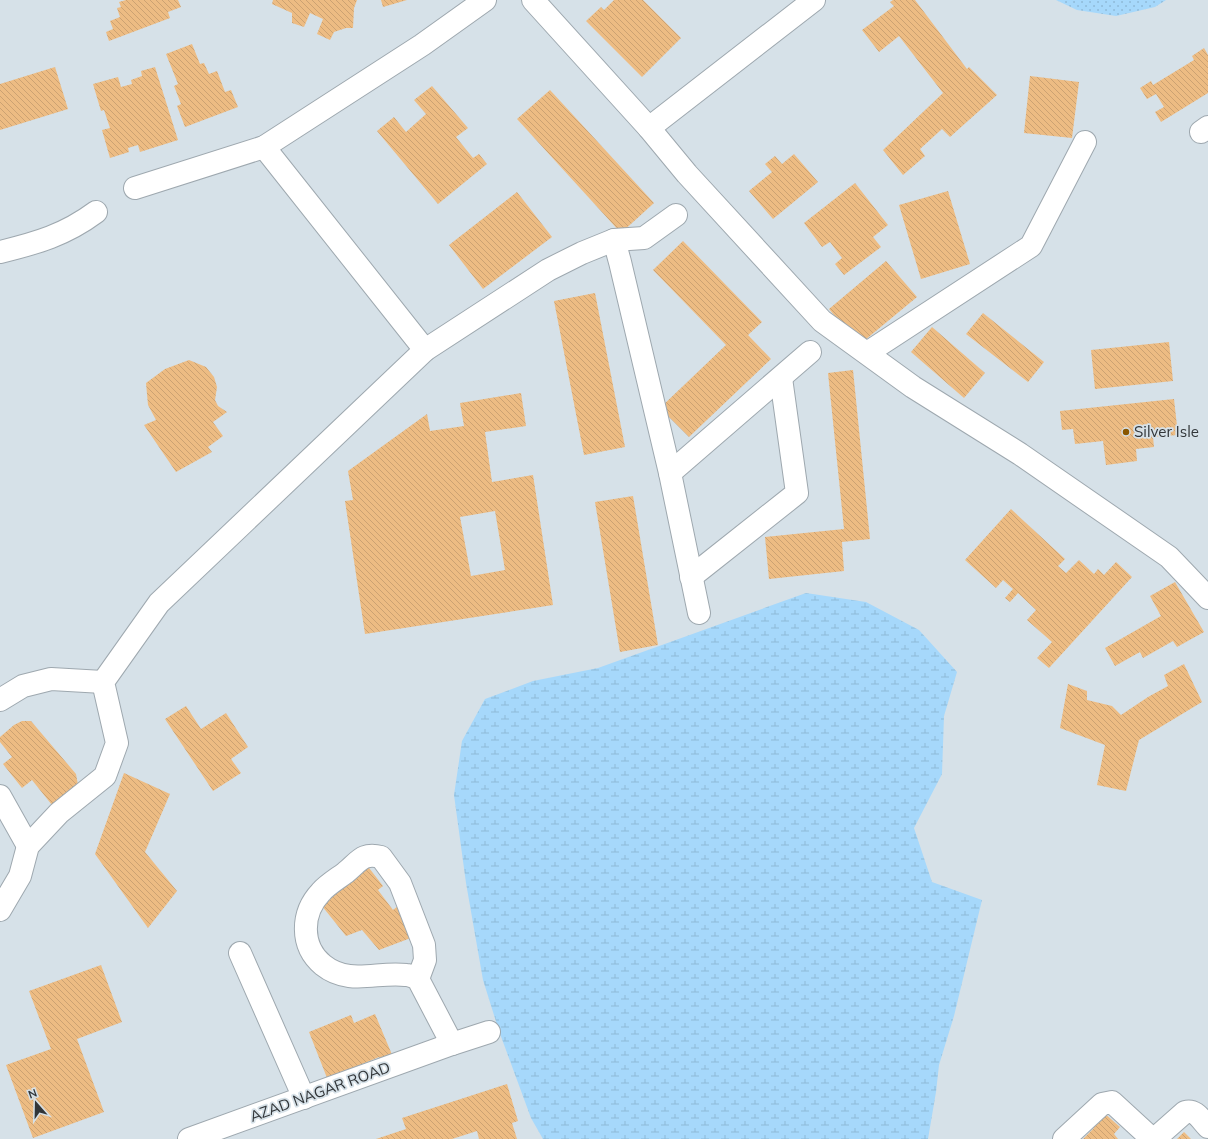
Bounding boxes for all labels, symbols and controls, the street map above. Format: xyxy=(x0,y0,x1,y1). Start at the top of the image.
place label: Silver Isle xyxy=(1134,422,1199,441)
marker: Silver Isle xyxy=(1121,427,1131,437)
street label: AZAD NAGAR ROAD xyxy=(247,1057,393,1126)
north arrow xyxy=(16,1083,56,1123)
text: N xyxy=(26,1086,39,1102)

